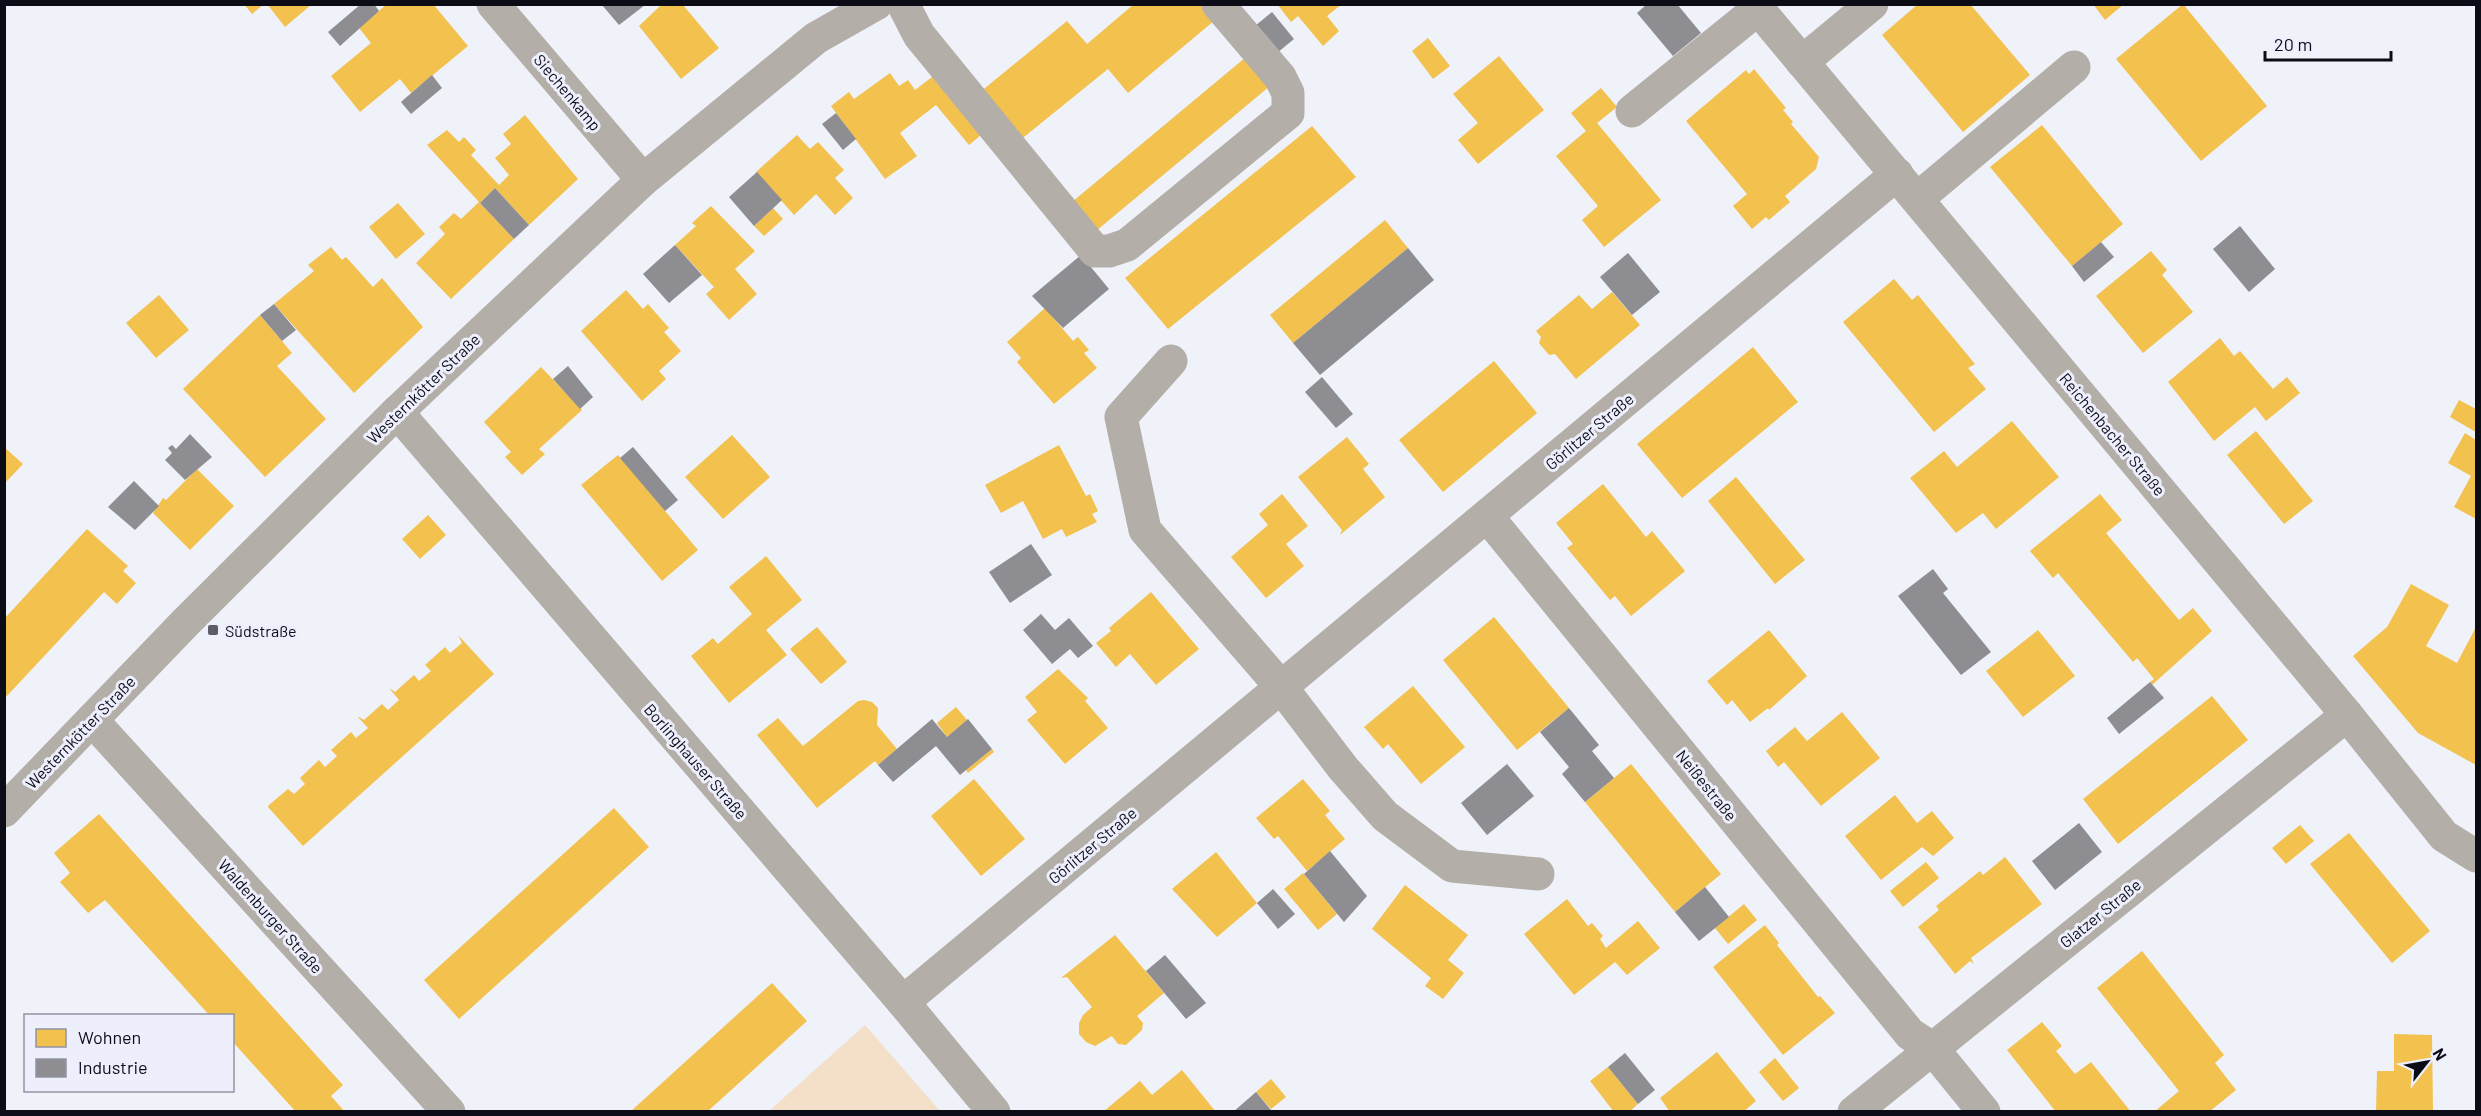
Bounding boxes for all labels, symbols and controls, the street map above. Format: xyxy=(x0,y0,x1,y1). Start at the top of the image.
scale bar xyxy=(2265,24,2391,62)
text: 20 m xyxy=(2274,33,2312,55)
street label: Siechenkamp xyxy=(530,50,606,134)
street label: Westernkötter Straße xyxy=(363,329,483,447)
street label: Reichenbacher Straße xyxy=(2056,369,2170,499)
street label: Görlitzer Straße xyxy=(1541,389,1637,473)
place label: Südstraße xyxy=(225,621,297,640)
marker: Südstraße xyxy=(206,623,220,637)
street label: Westernkötter Straße xyxy=(21,672,139,792)
street label: Borlinghauser Straße xyxy=(641,699,751,823)
street label: Neißestraße xyxy=(1673,746,1741,824)
street label: Görlitzer Straße xyxy=(1044,803,1140,887)
street label: Waldenburger Straße xyxy=(215,855,327,977)
street label: Glatzer Straße xyxy=(2056,875,2144,951)
legend xyxy=(24,1014,234,1092)
text: Wohnen xyxy=(78,1026,141,1048)
north arrow xyxy=(2397,1032,2457,1092)
text: N xyxy=(2429,1045,2451,1063)
text: Industrie xyxy=(78,1056,148,1078)

